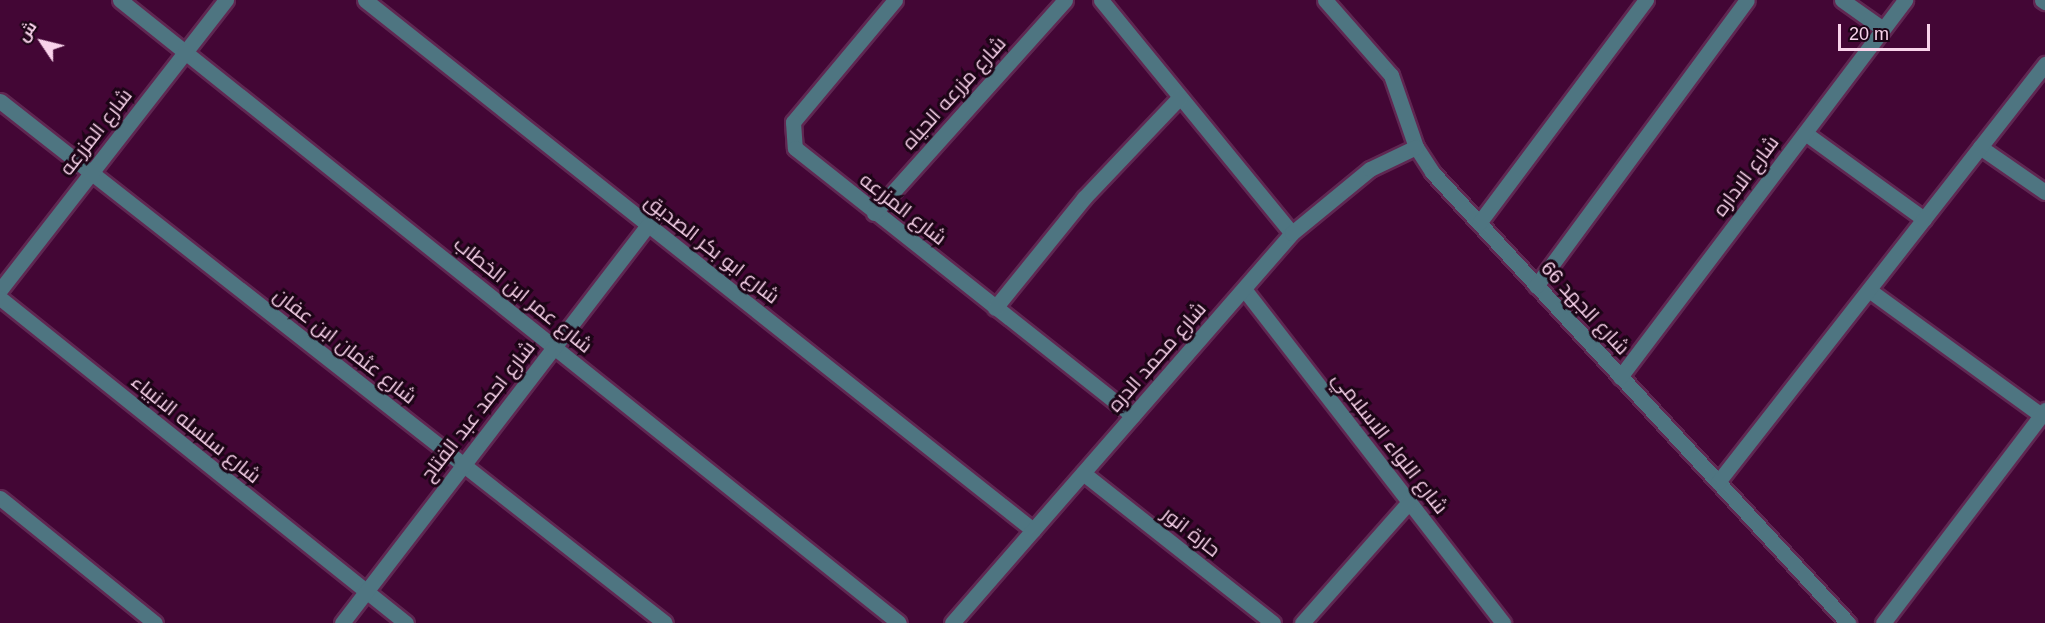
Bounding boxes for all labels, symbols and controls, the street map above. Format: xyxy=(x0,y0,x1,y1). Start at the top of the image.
north arrow xyxy=(12,12,72,72)
scale bar xyxy=(1841,12,1932,50)
text: ش xyxy=(14,18,40,45)
text: 20 m xyxy=(1849,24,1889,44)
street label: شارع مزرعه الحياه xyxy=(897,32,1011,154)
street label: شارع المزرعه xyxy=(55,84,137,180)
street label: شارع الاداره xyxy=(1708,131,1784,221)
street label: شارع المزرعه xyxy=(855,168,951,250)
street label: شارع ابو بكر الصديق xyxy=(640,189,784,309)
street label: شارع عمر ابن الخطاب xyxy=(449,232,597,358)
street label: شارع الجهد 66 xyxy=(1536,256,1634,360)
street label: شارع عثمان ابن عفان xyxy=(269,283,421,409)
street label: شارع محمد الدره xyxy=(1103,297,1211,417)
street label: شارع احمد عبد الفتاح xyxy=(416,336,540,486)
street label: شارع اللواء الاسلامي xyxy=(1327,367,1453,519)
street label: شارع سلسله الانبياء xyxy=(126,369,266,489)
street label: حارة انور xyxy=(1157,502,1225,562)

